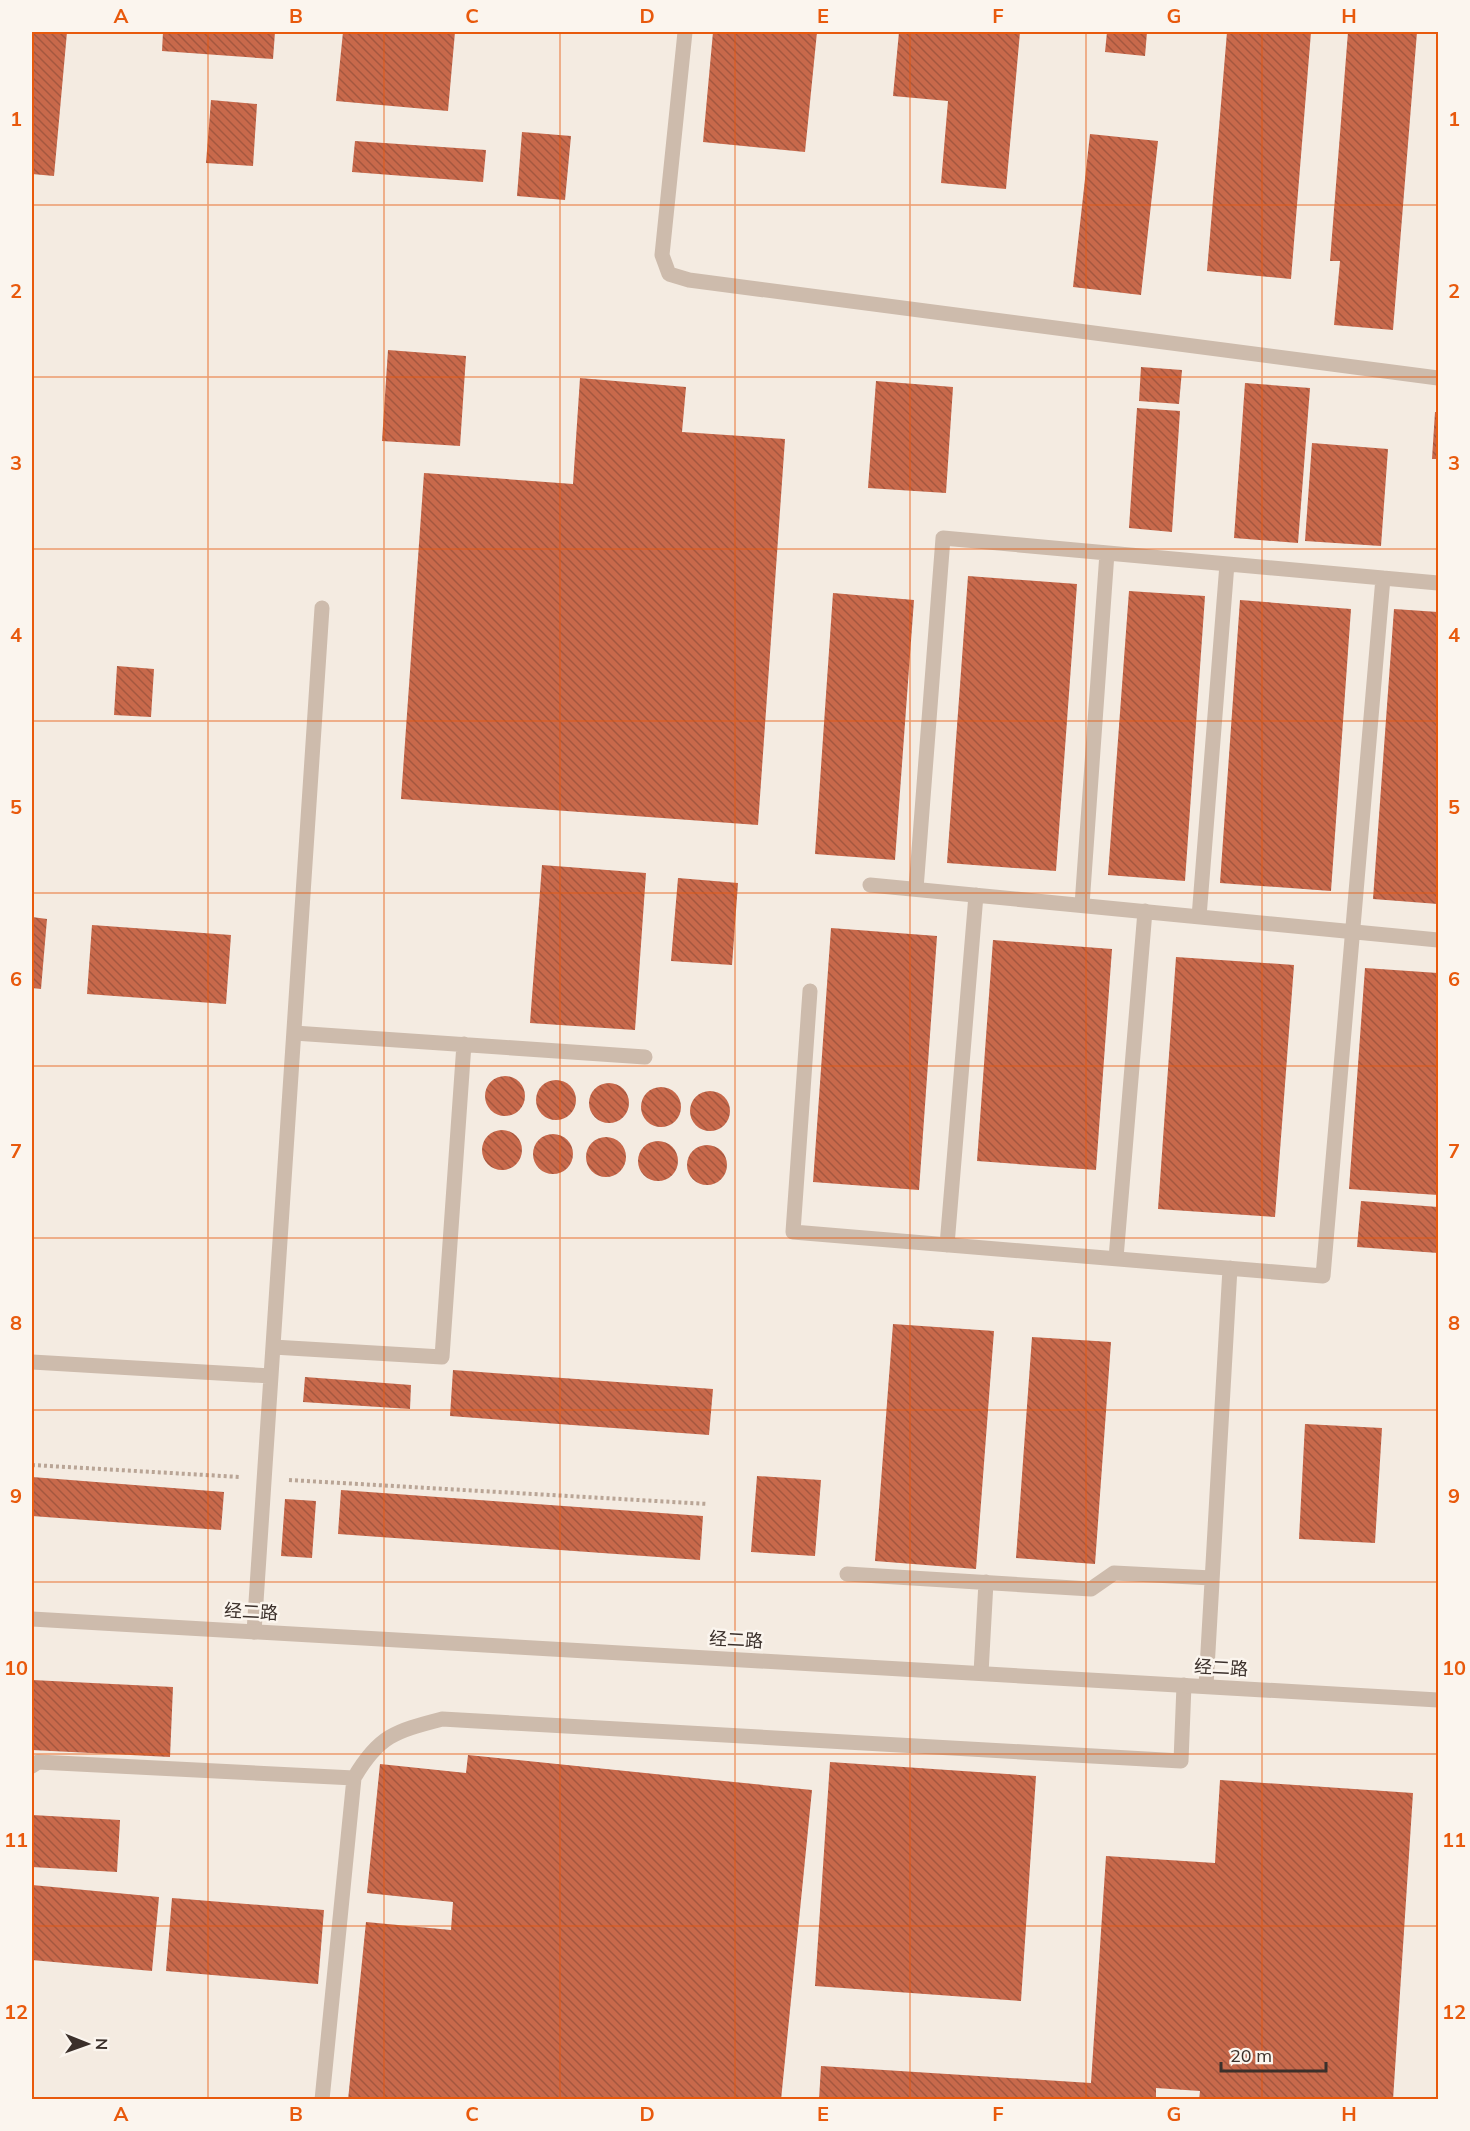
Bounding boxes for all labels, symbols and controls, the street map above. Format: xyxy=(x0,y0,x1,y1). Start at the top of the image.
text: A xyxy=(114,3,129,28)
text: B xyxy=(289,3,303,28)
text: C xyxy=(465,3,479,28)
text: D xyxy=(639,3,655,28)
text: E xyxy=(817,3,829,28)
text: F xyxy=(992,3,1004,28)
text: G xyxy=(1167,3,1181,28)
text: H xyxy=(1341,3,1357,28)
text: 1 xyxy=(10,106,22,131)
text: 1 xyxy=(1448,106,1460,131)
text: 2 xyxy=(10,278,22,303)
text: 2 xyxy=(1448,278,1460,303)
text: 3 xyxy=(10,450,22,475)
text: 3 xyxy=(1448,450,1460,475)
text: 4 xyxy=(10,622,22,647)
text: 4 xyxy=(1448,622,1460,647)
text: 5 xyxy=(10,794,22,819)
text: 5 xyxy=(1448,794,1460,819)
text: 6 xyxy=(10,966,22,991)
text: 6 xyxy=(1448,966,1460,991)
text: 7 xyxy=(10,1138,22,1163)
text: 7 xyxy=(1448,1138,1460,1163)
text: 8 xyxy=(10,1310,22,1335)
text: 8 xyxy=(1448,1310,1460,1335)
text: 9 xyxy=(10,1483,22,1508)
text: 9 xyxy=(1448,1483,1460,1508)
street label: 经二路 xyxy=(223,1599,279,1624)
street label: 经二路 xyxy=(708,1627,764,1652)
text: 10 xyxy=(4,1655,28,1680)
street label: 经二路 xyxy=(1193,1655,1249,1680)
text: 10 xyxy=(1442,1655,1466,1680)
text: 11 xyxy=(4,1827,28,1852)
text: 11 xyxy=(1442,1827,1466,1852)
text: 12 xyxy=(4,1999,28,2024)
text: 12 xyxy=(1442,1999,1466,2024)
north arrow xyxy=(57,2014,117,2074)
scale bar xyxy=(1221,2035,1326,2073)
text: N xyxy=(92,2038,112,2050)
text: 20 m xyxy=(1230,2044,1272,2067)
text: A xyxy=(114,2101,129,2126)
text: B xyxy=(289,2101,303,2126)
text: C xyxy=(465,2101,479,2126)
text: D xyxy=(639,2101,655,2126)
text: E xyxy=(817,2101,829,2126)
text: F xyxy=(992,2101,1004,2126)
text: G xyxy=(1167,2101,1181,2126)
text: H xyxy=(1341,2101,1357,2126)

